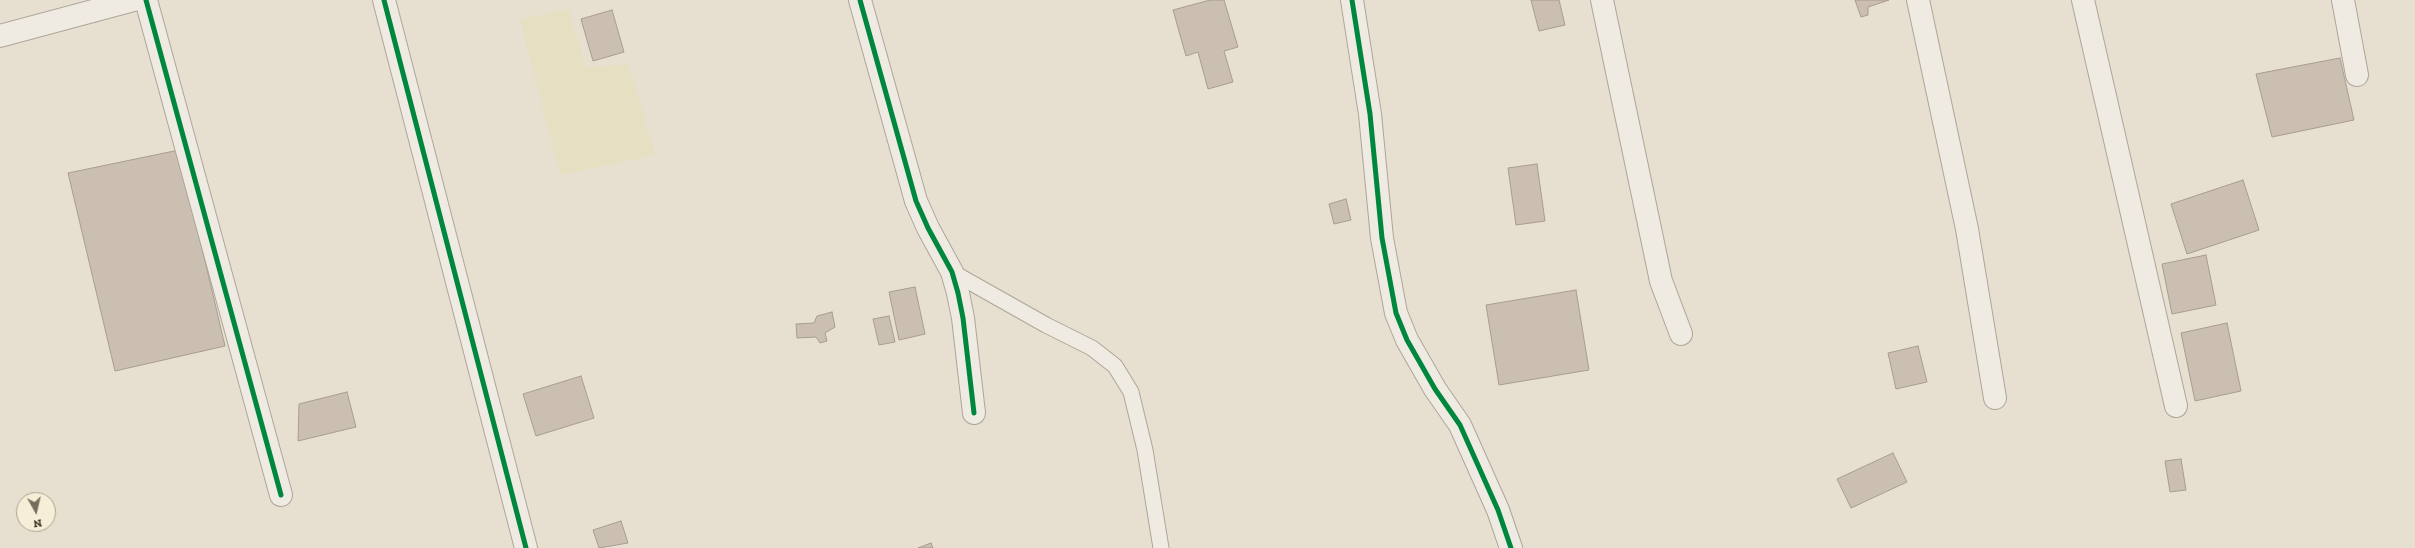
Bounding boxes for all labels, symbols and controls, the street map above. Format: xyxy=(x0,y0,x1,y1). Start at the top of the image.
north arrow xyxy=(16,492,56,532)
text: N xyxy=(33,516,43,530)

